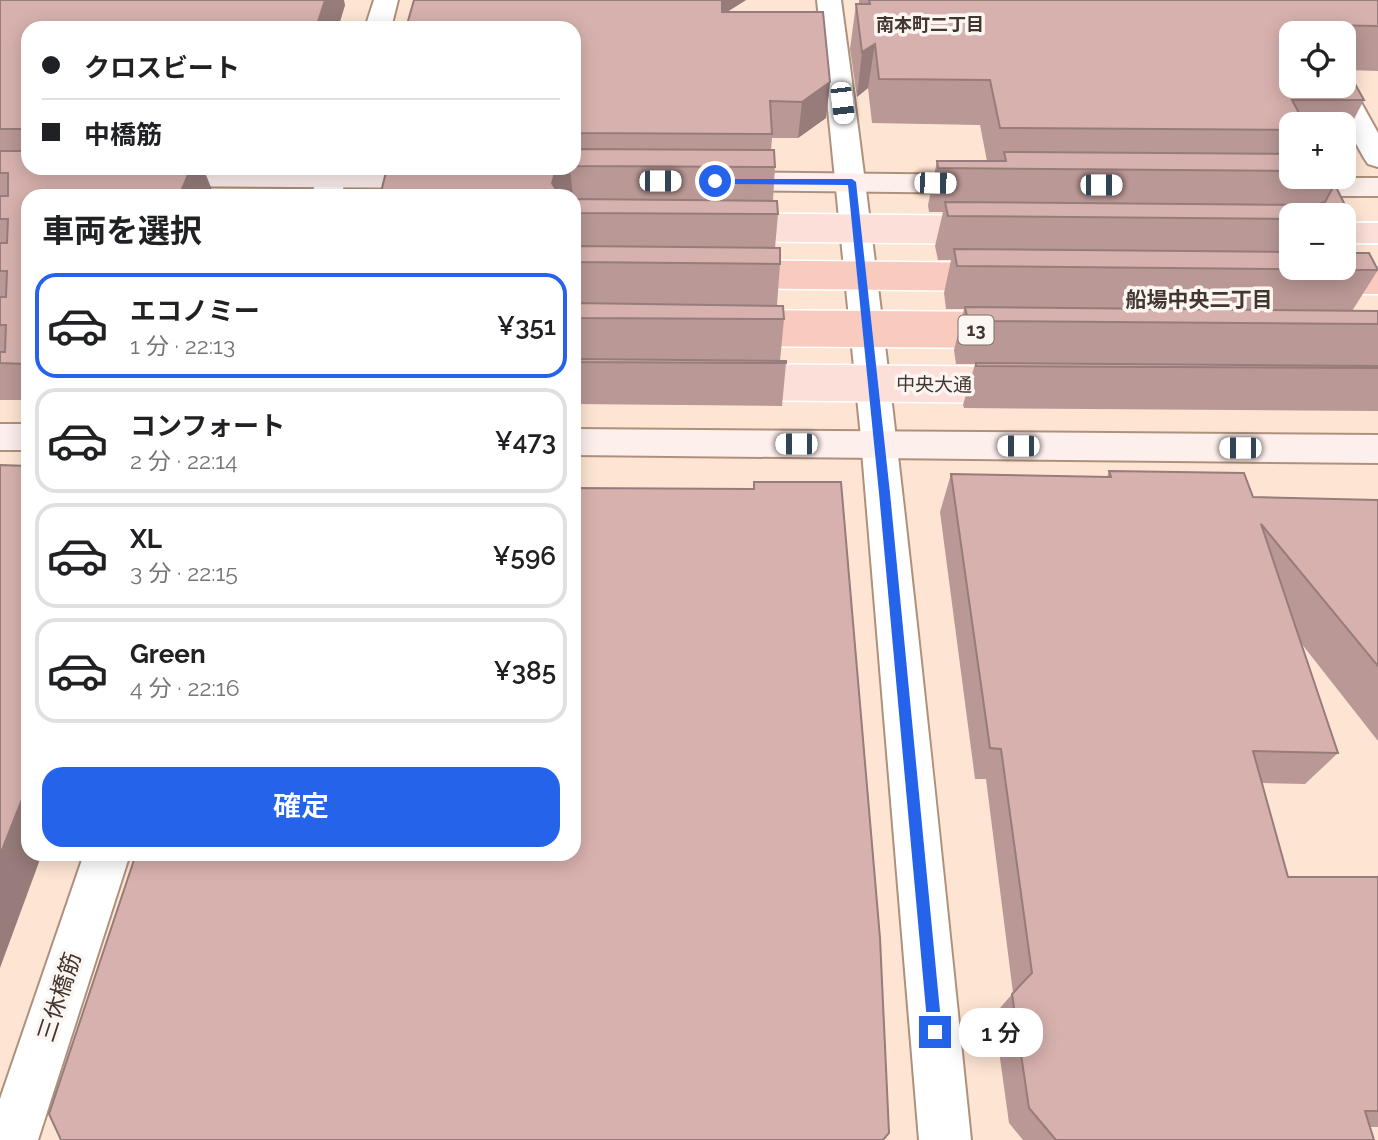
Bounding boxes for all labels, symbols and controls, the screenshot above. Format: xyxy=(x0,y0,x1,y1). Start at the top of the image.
district label: 南本町二丁目 xyxy=(876,14,984,35)
map controls xyxy=(1279,21,1356,280)
button: locate xyxy=(1279,21,1356,98)
text: クロスビート xyxy=(84,53,240,83)
car xyxy=(830,81,855,125)
button: + xyxy=(1279,112,1356,189)
text: 中橋筋 xyxy=(84,120,162,150)
route start xyxy=(699,165,731,197)
car xyxy=(640,171,682,192)
car xyxy=(914,172,957,194)
car xyxy=(1081,175,1123,196)
button: − xyxy=(1279,203,1356,280)
text: 車両を選択 xyxy=(42,212,202,249)
district label: 船場中央二丁目 xyxy=(1126,287,1273,312)
icon: car xyxy=(46,294,109,357)
text: エコノミー xyxy=(130,296,260,326)
text: ¥351 xyxy=(497,311,556,341)
road number: 13 xyxy=(958,316,993,344)
text: 1 分 · 22:13 xyxy=(130,332,235,359)
street label: 中央大通 xyxy=(896,372,972,396)
icon: car xyxy=(46,409,109,472)
text: コンフォート xyxy=(130,411,285,441)
text: ¥473 xyxy=(495,426,556,456)
car xyxy=(776,434,818,455)
car xyxy=(998,436,1040,457)
car xyxy=(1220,438,1262,459)
text: 2 分 · 22:14 xyxy=(130,447,238,474)
icon: car xyxy=(46,524,109,587)
text: XL xyxy=(130,524,162,554)
text: ¥596 xyxy=(492,541,556,571)
text: 3 分 · 22:15 xyxy=(130,559,238,586)
icon: car xyxy=(46,639,109,702)
text: Green xyxy=(130,639,206,669)
text: ¥385 xyxy=(494,656,556,686)
text: 4 分 · 22:16 xyxy=(130,674,240,701)
button: 確定 xyxy=(42,767,560,847)
street label: 三休橋筋 xyxy=(31,949,86,1045)
callout: 1 分 xyxy=(960,1007,1044,1056)
route end xyxy=(919,1016,951,1048)
text: 1 分 xyxy=(981,1019,1021,1046)

